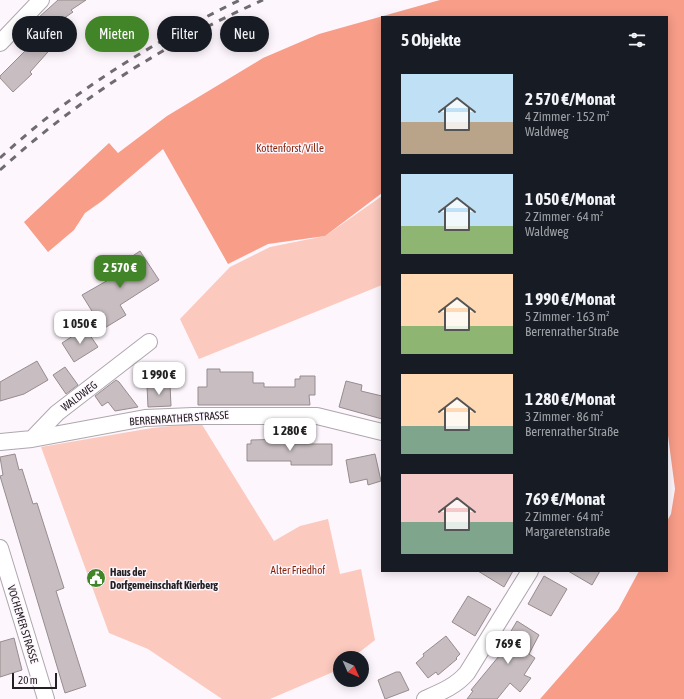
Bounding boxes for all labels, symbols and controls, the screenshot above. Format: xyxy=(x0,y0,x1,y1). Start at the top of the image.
chip: Kaufen xyxy=(12,16,77,52)
chip: Mieten xyxy=(85,16,149,52)
chip: Filter xyxy=(157,16,212,52)
chip: Neu xyxy=(220,16,269,52)
icon: filters xyxy=(626,29,648,51)
text: 5 Objekte xyxy=(401,30,461,50)
text: 2 570 €/Monat xyxy=(525,89,615,109)
icon: home xyxy=(433,90,481,138)
text: 4 Zimmer · 152 m² xyxy=(525,109,610,124)
text: Waldweg xyxy=(525,124,569,139)
park label: Kottenforst/Ville xyxy=(256,142,324,154)
text: 1 050 €/Monat xyxy=(525,189,615,209)
icon: home xyxy=(433,190,481,238)
text: 2 Zimmer · 64 m² xyxy=(525,209,604,224)
text: Waldweg xyxy=(525,224,569,239)
pin: 2 570 € xyxy=(83,255,157,289)
text: 2 570 € xyxy=(103,260,137,275)
text: 1 990 €/Monat xyxy=(525,289,615,309)
icon: home xyxy=(433,290,481,338)
text: 5 Zimmer · 163 m² xyxy=(525,309,610,324)
pin: 1 050 € xyxy=(43,311,117,345)
text: 1 050 € xyxy=(63,316,97,331)
text: Berrenrather Straße xyxy=(525,324,619,339)
pin: 1 990 € xyxy=(122,362,196,396)
text: 1 990 € xyxy=(142,367,176,382)
street label: WALDWEG xyxy=(59,378,99,413)
text: 1 280 €/Monat xyxy=(525,389,615,409)
icon: home xyxy=(433,390,481,438)
street label: BERRENRATHER STRASSE xyxy=(129,409,229,427)
text: 3 Zimmer · 86 m² xyxy=(525,409,604,424)
pin: 1 280 € xyxy=(253,418,327,452)
text: 1 280 € xyxy=(273,423,307,438)
text: Berrenrather Straße xyxy=(525,424,619,439)
text: 769 €/Monat xyxy=(525,489,605,509)
icon: home xyxy=(433,490,481,538)
text: 2 Zimmer · 64 m² xyxy=(525,509,604,524)
text: Margaretenstraße xyxy=(525,524,610,539)
park label: Alter Friedhof xyxy=(271,564,325,576)
place label: Haus der Dorfgemeinschaft Kierberg xyxy=(110,566,218,591)
public building icon: Haus der Dorfgemeinschaft Kierberg xyxy=(85,567,107,589)
street label: VOCHEMER STRASSE xyxy=(5,583,41,665)
pin: 769 € xyxy=(480,631,536,665)
text: 769 € xyxy=(495,636,521,651)
north arrow xyxy=(333,651,369,687)
map controls xyxy=(333,651,369,687)
scale bar xyxy=(12,671,57,690)
text: 20 m xyxy=(18,674,38,686)

